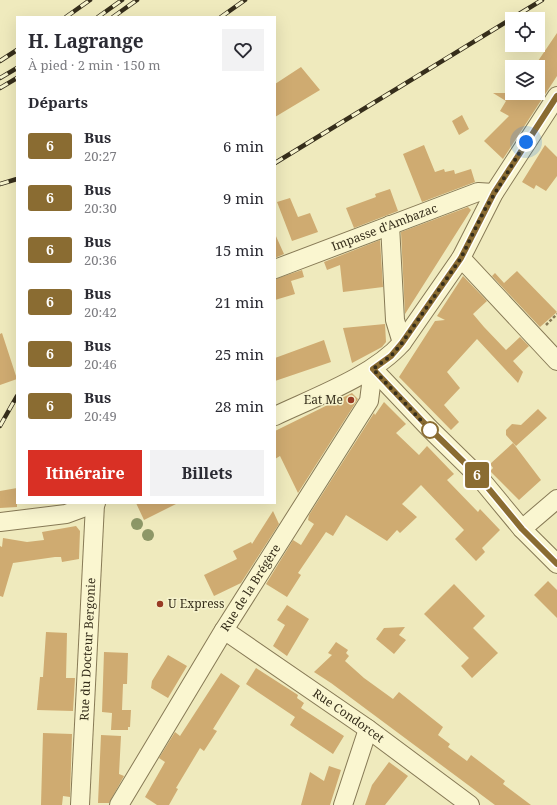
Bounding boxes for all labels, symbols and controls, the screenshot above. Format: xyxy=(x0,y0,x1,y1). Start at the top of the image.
map controls xyxy=(505,12,545,100)
button: locate xyxy=(505,12,545,52)
text: H. Lagrange xyxy=(28,28,144,54)
button: heart xyxy=(222,29,264,71)
text: À pied · 2 min · 150 m xyxy=(28,56,161,74)
button: layers xyxy=(505,60,545,100)
text: Départs xyxy=(28,92,88,112)
text: Bus xyxy=(84,127,111,147)
your location xyxy=(516,132,536,152)
text: 6 xyxy=(46,136,54,155)
text: 6 min xyxy=(223,136,264,156)
text: 20:27 xyxy=(84,147,117,165)
text: Bus xyxy=(84,179,111,199)
text: 6 xyxy=(46,188,54,207)
text: 9 min xyxy=(223,188,264,208)
text: 20:30 xyxy=(84,199,117,217)
street label: Impasse d'Ambazac xyxy=(329,199,440,255)
text: Bus xyxy=(84,231,111,251)
text: 6 xyxy=(46,240,54,259)
text: 15 min xyxy=(215,240,264,260)
text: 20:36 xyxy=(84,251,117,269)
text: Bus xyxy=(84,283,111,303)
text: 6 xyxy=(46,292,54,311)
text: 21 min xyxy=(215,292,264,312)
text: 20:42 xyxy=(84,303,117,321)
text: Bus xyxy=(84,335,111,355)
text: 6 xyxy=(46,344,54,363)
text: 25 min xyxy=(215,344,264,364)
text: 20:46 xyxy=(84,355,117,373)
text: Bus xyxy=(84,387,111,407)
place label: Eat Me xyxy=(304,391,343,408)
marker: Eat Me xyxy=(346,395,356,405)
text: 6 xyxy=(46,396,54,415)
text: 28 min xyxy=(215,396,264,416)
text: 20:49 xyxy=(84,407,117,425)
unlabelled marker xyxy=(421,421,439,439)
button: Itinéraire xyxy=(28,450,142,496)
button: Billets xyxy=(150,450,264,496)
line badge: 6 xyxy=(464,462,490,488)
text: 6 xyxy=(473,465,481,484)
street label: Rue de la Brégère xyxy=(216,541,284,635)
street label: Rue du Docteur Bergonie xyxy=(75,577,99,721)
place label: U Express xyxy=(168,595,224,612)
marker: U Express xyxy=(155,599,165,609)
street label: Rue Condorcet xyxy=(309,684,388,746)

